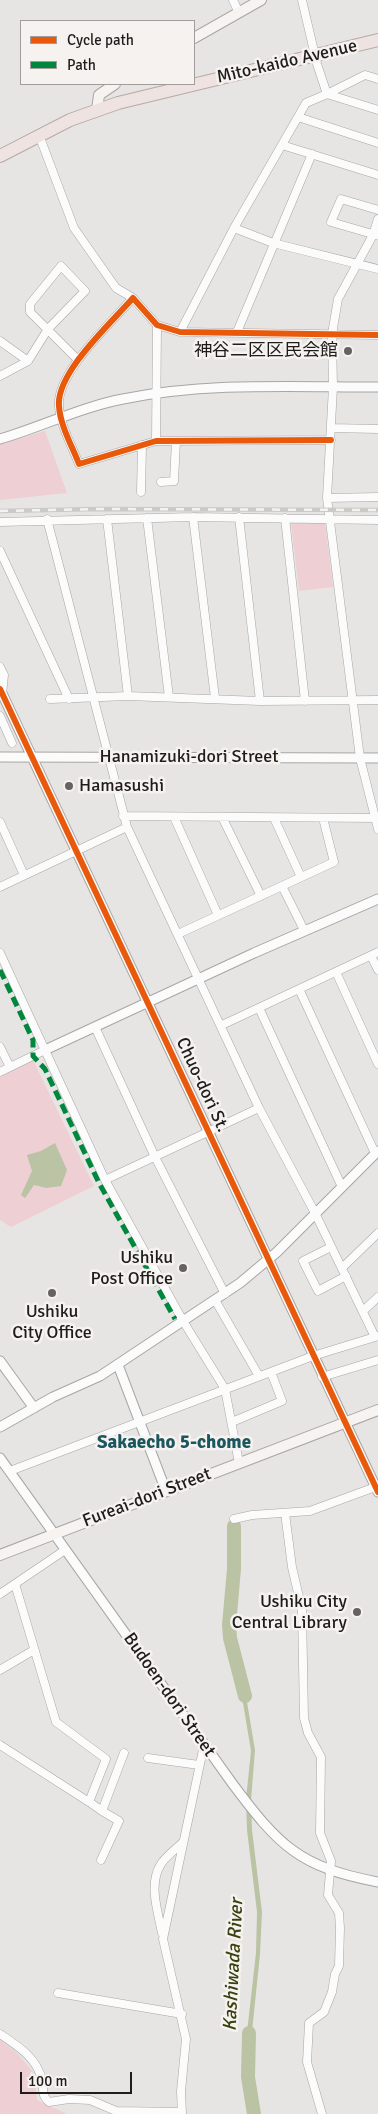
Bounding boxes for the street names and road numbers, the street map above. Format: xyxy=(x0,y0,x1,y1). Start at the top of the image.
street label: Mito-kaido Avenue xyxy=(215,35,359,89)
street label: Hanamizuki-dori Street xyxy=(100,746,278,768)
street label: Chuo-dori St. xyxy=(171,1034,233,1136)
street label: Fureai-dori Street xyxy=(80,1464,214,1532)
street label: Budoen-dori Street xyxy=(118,1629,220,1761)

